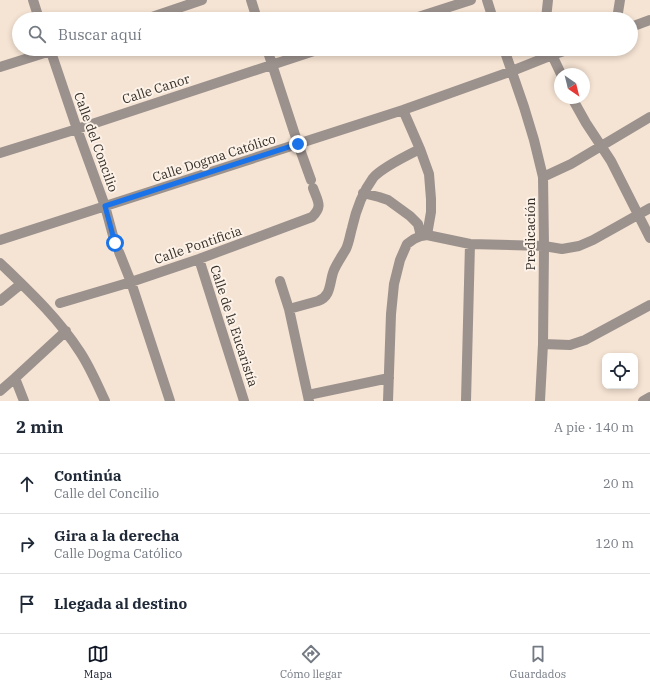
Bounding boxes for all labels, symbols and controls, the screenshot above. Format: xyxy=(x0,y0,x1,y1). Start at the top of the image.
search box xyxy=(12,12,638,56)
icon: search xyxy=(26,23,48,45)
text: Buscar aquí xyxy=(58,25,142,44)
north arrow xyxy=(554,68,590,104)
street label: Calle Canor xyxy=(120,70,192,108)
street label: Calle del Concilio xyxy=(70,90,122,194)
street label: Calle Dogma Católico xyxy=(150,130,278,186)
route end xyxy=(289,135,307,153)
street label: Predicación xyxy=(522,197,539,271)
street label: Calle Pontificia xyxy=(152,222,244,268)
route start xyxy=(106,234,124,252)
street label: Calle de la Eucaristía xyxy=(206,263,262,389)
map controls xyxy=(602,353,638,389)
button: locate xyxy=(602,353,638,389)
text: 2 min xyxy=(16,416,64,438)
text: A pie · 140 m xyxy=(554,419,634,436)
text: Continúa xyxy=(54,466,121,485)
icon: ahead xyxy=(16,473,38,495)
text: 20 m xyxy=(603,475,634,492)
text: Calle del Concilio xyxy=(54,485,159,502)
text: Gira a la derecha xyxy=(54,526,179,545)
icon: right xyxy=(16,533,38,555)
text: 120 m xyxy=(595,535,634,552)
text: Calle Dogma Católico xyxy=(54,545,182,562)
icon: arrive xyxy=(16,593,38,615)
text: Llegada al destino xyxy=(54,594,187,613)
tab: Mapa xyxy=(84,643,112,681)
tab: Cómo llegar xyxy=(280,643,342,681)
tab: Guardados xyxy=(510,643,566,681)

